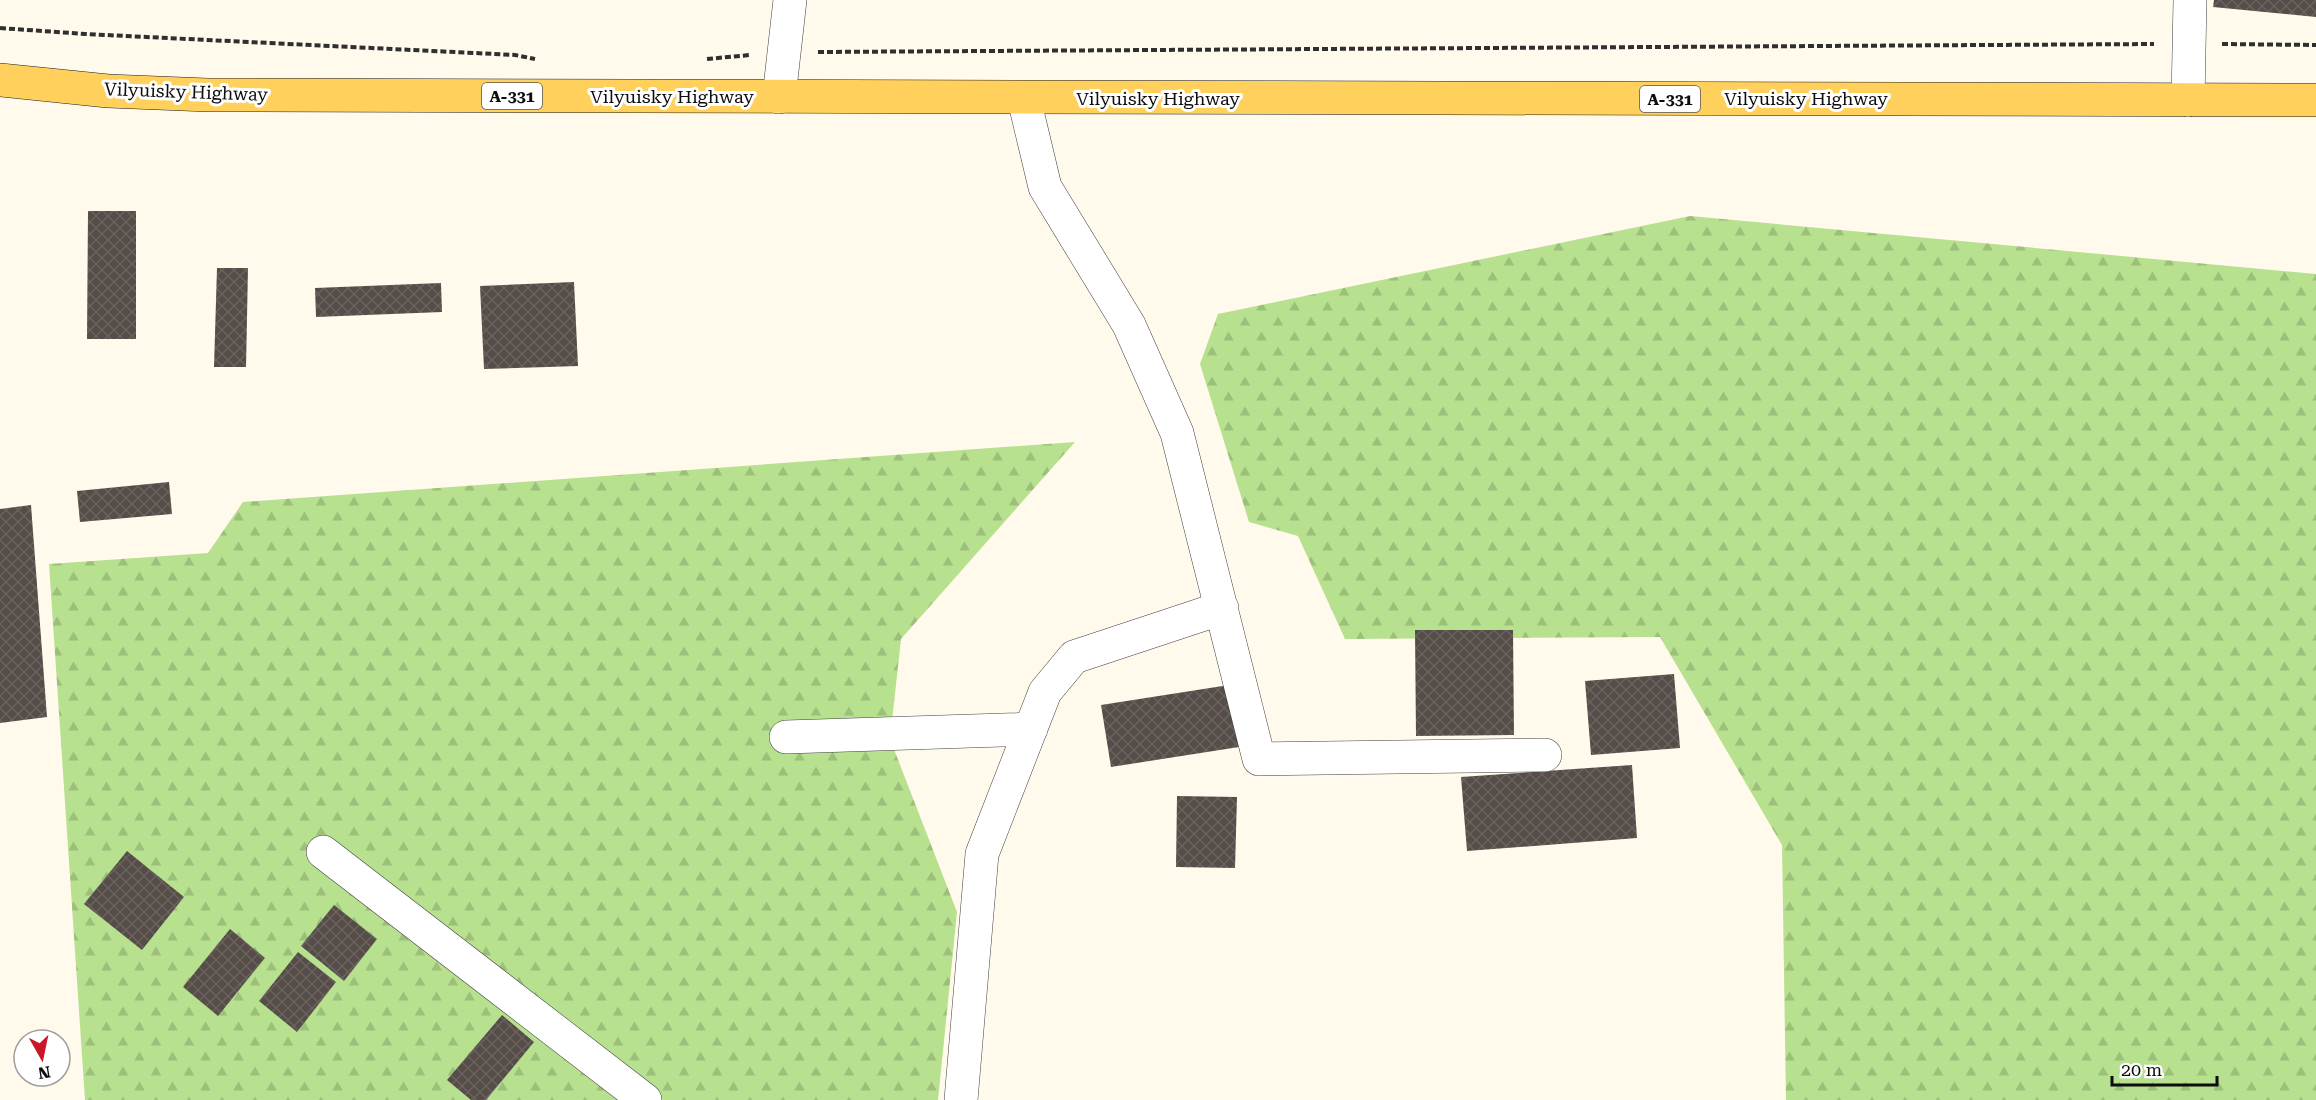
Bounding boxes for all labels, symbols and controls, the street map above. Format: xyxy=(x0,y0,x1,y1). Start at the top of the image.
street label: Vilyuisky Highway xyxy=(104,78,269,105)
road number: А-331 xyxy=(482,83,542,109)
street label: Vilyuisky Highway xyxy=(590,86,754,107)
road number: А-331 xyxy=(1640,86,1700,112)
street label: Vilyuisky Highway xyxy=(1076,88,1240,109)
street label: Vilyuisky Highway xyxy=(1724,88,1888,109)
north arrow xyxy=(12,1028,72,1088)
scale bar xyxy=(2112,1049,2217,1087)
text: 20 m xyxy=(2121,1059,2162,1080)
text: N xyxy=(37,1062,52,1083)

